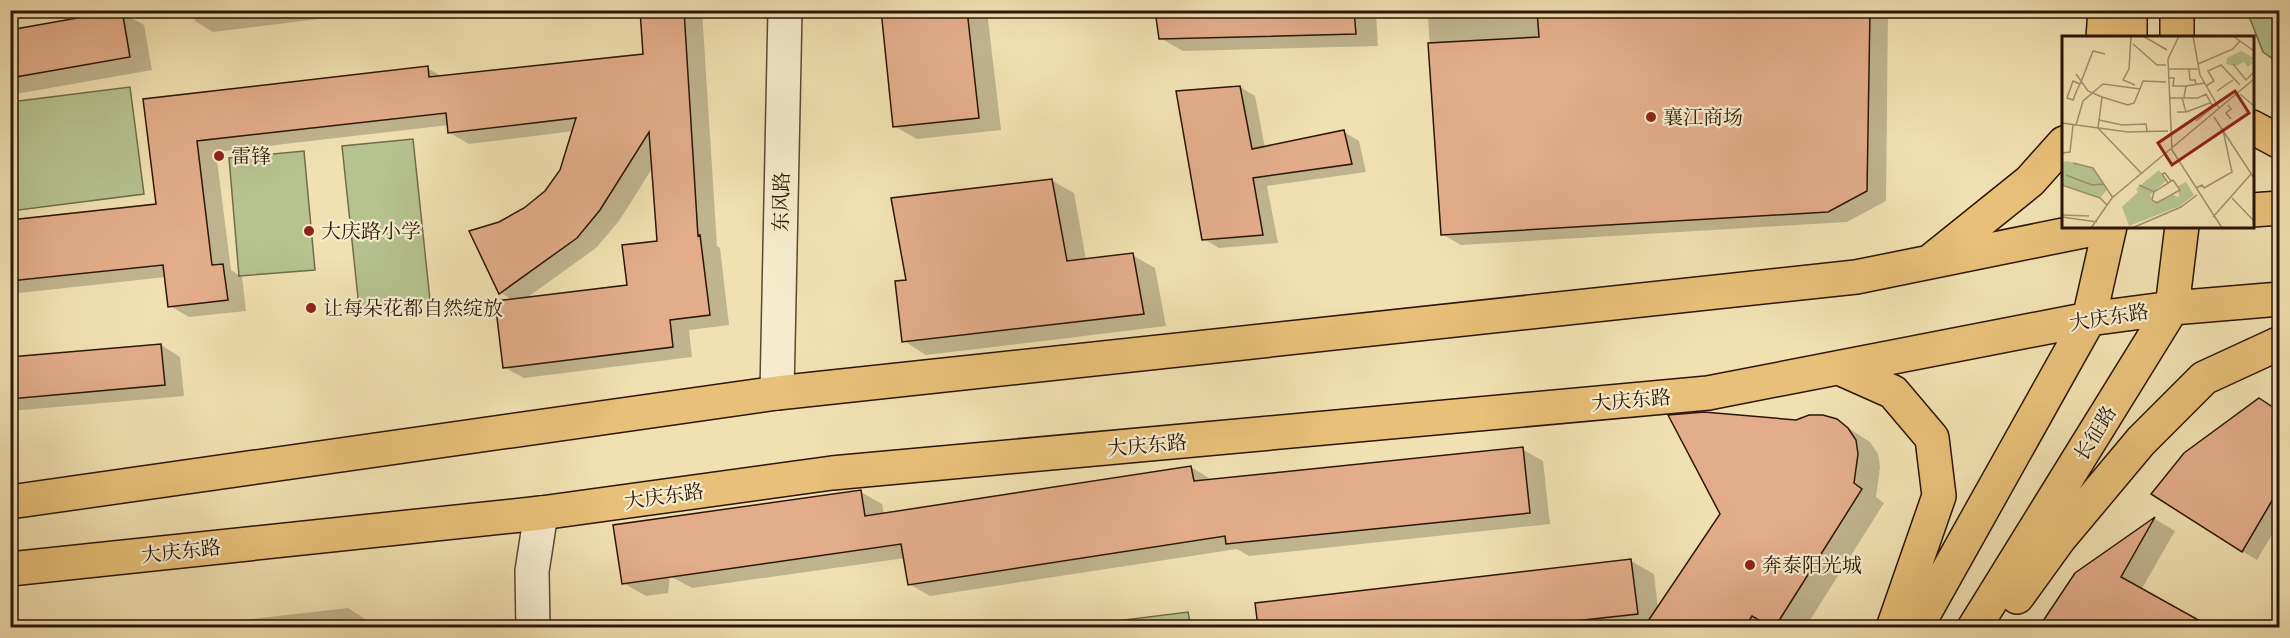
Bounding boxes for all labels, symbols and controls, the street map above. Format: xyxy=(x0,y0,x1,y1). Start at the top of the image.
inset map xyxy=(2062,36,2254,228)
place label: 襄江商场 xyxy=(1663,105,1743,129)
marker: 襄江商场 xyxy=(1644,110,1658,124)
place label: 雷锋 xyxy=(231,144,271,168)
marker: 雷锋 xyxy=(212,149,226,163)
street label: 东风路 xyxy=(768,172,794,232)
place label: 大庆路小学 xyxy=(321,219,421,243)
marker: 大庆路小学 xyxy=(302,224,316,238)
place label: 让每朵花都自然绽放 xyxy=(323,296,503,320)
street label: 大庆东路 xyxy=(2068,299,2150,335)
marker: 让每朵花都自然绽放 xyxy=(304,301,318,315)
street label: 大庆东路 xyxy=(1590,385,1672,415)
street label: 长征路 xyxy=(2069,401,2121,465)
street label: 大庆东路 xyxy=(1106,430,1188,460)
street label: 大庆东路 xyxy=(623,479,705,513)
street label: 大庆东路 xyxy=(140,535,222,567)
place label: 奔泰阳光城 xyxy=(1762,553,1862,577)
marker: 奔泰阳光城 xyxy=(1743,558,1757,572)

